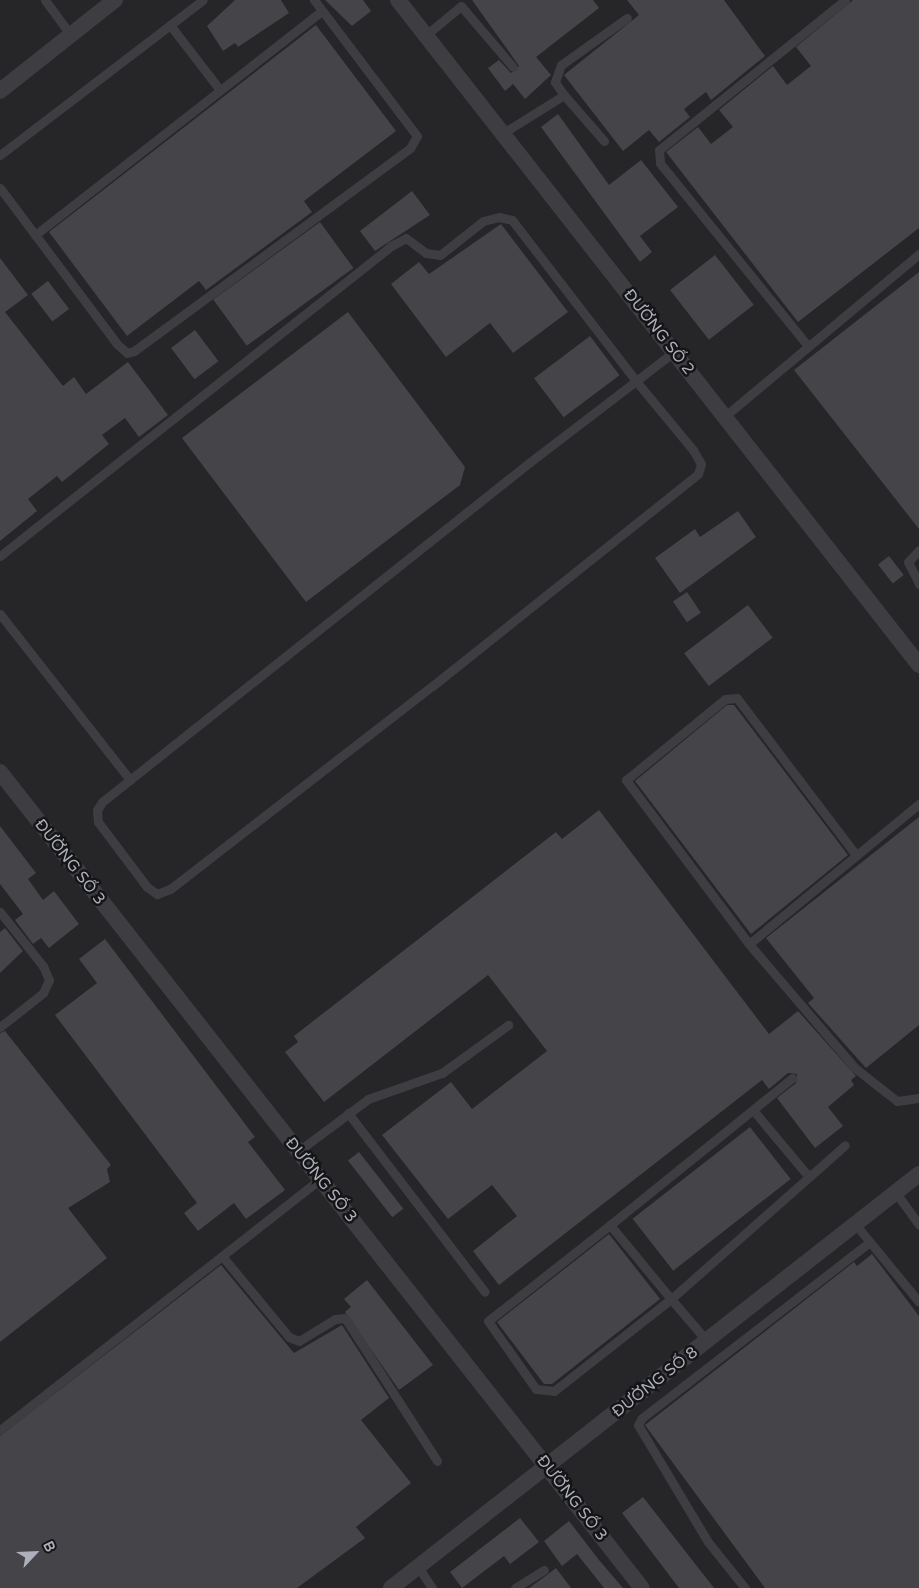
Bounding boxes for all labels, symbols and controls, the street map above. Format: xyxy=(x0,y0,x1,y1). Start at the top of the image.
street label: ĐƯỜNG SỐ 2 xyxy=(620,285,698,379)
street label: ĐƯỜNG SỐ 3 xyxy=(31,815,109,909)
street label: ĐƯỜNG SỐ 3 xyxy=(281,1134,361,1226)
street label: ĐƯỜNG SỐ 8 xyxy=(608,1343,702,1421)
street label: ĐƯỜNG SỐ 3 xyxy=(533,1451,611,1545)
north arrow xyxy=(10,1528,60,1578)
text: B xyxy=(39,1538,59,1554)

